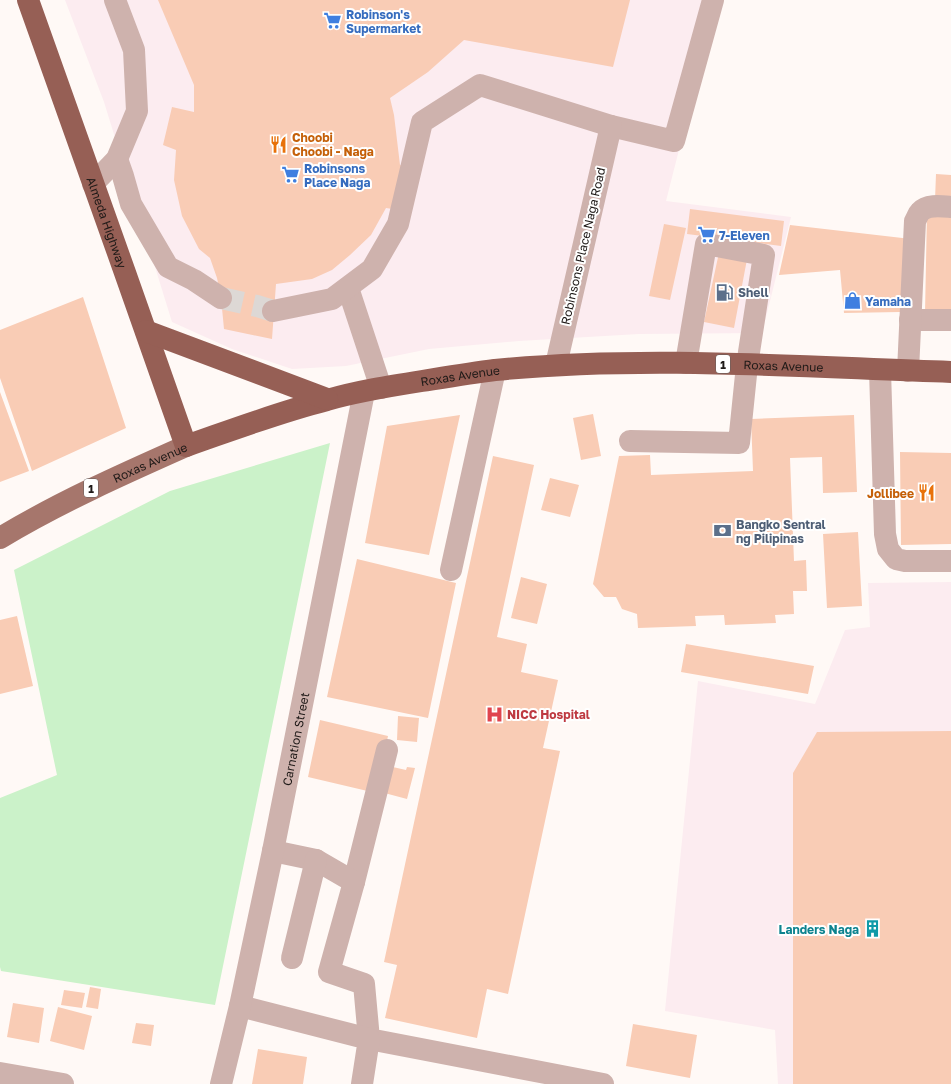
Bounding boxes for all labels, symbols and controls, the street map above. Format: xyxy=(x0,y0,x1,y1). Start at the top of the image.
place label: Robinson's Supermarket xyxy=(346,7,421,36)
supermarket icon: Robinson's Supermarket xyxy=(323,11,343,31)
place label: Choobi Choobi - Naga xyxy=(292,130,374,159)
restaurant icon: Choobi Choobi - Naga xyxy=(269,134,289,154)
place label: Robinsons Place Naga xyxy=(304,161,370,190)
supermarket icon: Robinsons Place Naga xyxy=(281,165,301,185)
street label: Robinsons Place Naga Road xyxy=(558,166,608,326)
street label: Almeda Highway xyxy=(84,175,130,270)
supermarket icon: 7-Eleven xyxy=(696,225,716,245)
place label: 7-Eleven xyxy=(719,228,770,243)
fuel station icon: Shell xyxy=(715,282,735,302)
place label: Shell xyxy=(738,285,768,300)
shop icon: Yamaha xyxy=(842,291,862,311)
place label: Yamaha xyxy=(865,294,911,309)
road number: 1 xyxy=(716,355,730,373)
street label: Roxas Avenue xyxy=(743,357,824,374)
street label: Roxas Avenue xyxy=(419,362,500,389)
street label: Roxas Avenue xyxy=(110,439,189,486)
road number: 1 xyxy=(84,479,98,497)
restaurant icon: Jollibee xyxy=(917,483,937,503)
place label: Jollibee xyxy=(867,486,914,501)
place label: Bangko Sentral ng Pilipinas xyxy=(736,517,826,546)
bank icon: Bangko Sentral ng Pilipinas xyxy=(713,521,733,541)
street label: Carnation Street xyxy=(279,691,312,787)
hospital icon: NICC Hospital xyxy=(484,704,504,724)
place label: NICC Hospital xyxy=(507,707,590,722)
building icon: Landers Naga xyxy=(862,919,882,939)
place label: Landers Naga xyxy=(779,922,859,937)

